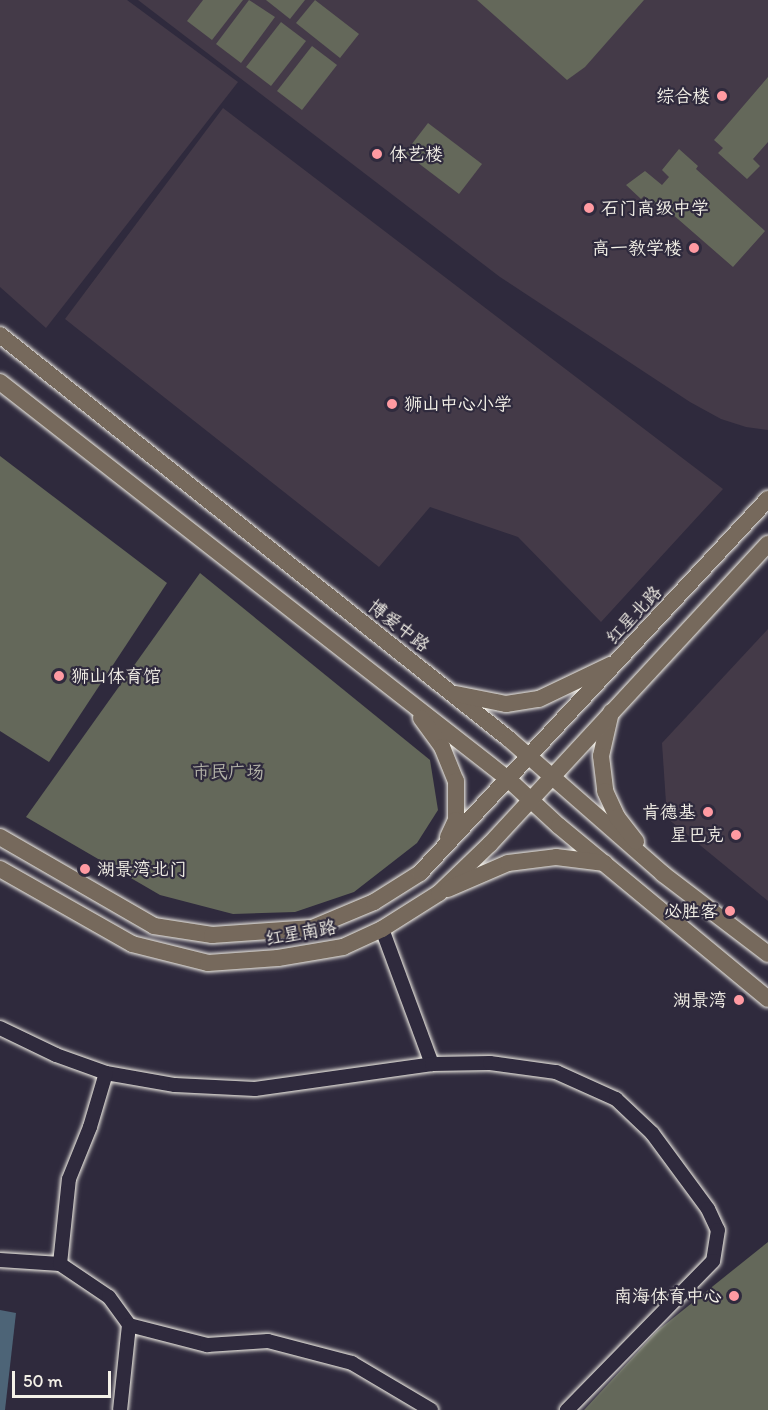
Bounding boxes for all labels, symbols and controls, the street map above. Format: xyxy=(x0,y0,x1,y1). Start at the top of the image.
place label: 综合楼 xyxy=(656,85,710,107)
marker: 综合楼 xyxy=(715,89,729,103)
place label: 体艺楼 xyxy=(389,143,443,165)
marker: 体艺楼 xyxy=(370,147,384,161)
place label: 石门高级中学 xyxy=(601,197,709,219)
marker: 石门高级中学 xyxy=(582,201,596,215)
place label: 高一教学楼 xyxy=(592,237,682,259)
marker: 高一教学楼 xyxy=(687,241,701,255)
place label: 狮山中心小学 xyxy=(404,393,512,415)
marker: 狮山中心小学 xyxy=(385,397,399,411)
street label: 红星北路 xyxy=(602,581,666,649)
street label: 博爱中路 xyxy=(364,595,434,657)
place label: 狮山体育馆 xyxy=(71,665,161,687)
marker: 狮山体育馆 xyxy=(52,669,66,683)
park label: 市民广场 xyxy=(192,761,264,783)
place label: 肯德基 xyxy=(642,801,696,823)
marker: 肯德基 xyxy=(701,805,715,819)
place label: 星巴克 xyxy=(670,824,724,846)
marker: 星巴克 xyxy=(729,828,743,842)
place label: 湖景湾北门 xyxy=(97,858,187,880)
marker: 湖景湾北门 xyxy=(78,862,92,876)
place label: 必胜客 xyxy=(664,900,718,922)
marker: 必胜客 xyxy=(723,904,737,918)
street label: 红星南路 xyxy=(264,916,338,950)
place label: 湖景湾 xyxy=(673,989,727,1011)
marker: 湖景湾 xyxy=(732,993,746,1007)
place label: 南海体育中心 xyxy=(614,1285,722,1307)
marker: 南海体育中心 xyxy=(727,1289,741,1303)
scale bar xyxy=(15,1359,114,1397)
text: 50 m xyxy=(23,1370,63,1392)

